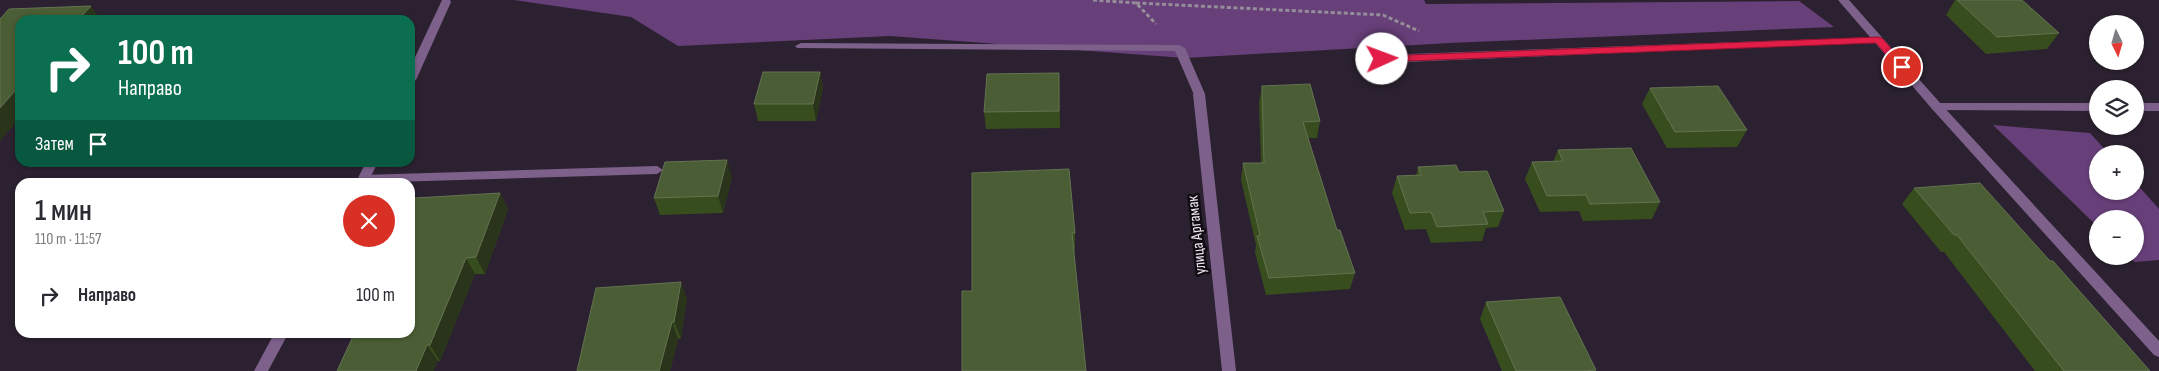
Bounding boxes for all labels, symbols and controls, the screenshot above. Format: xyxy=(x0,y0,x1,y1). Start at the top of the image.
north arrow xyxy=(2089,15,2144,70)
map controls xyxy=(2089,15,2144,265)
text: 100 m xyxy=(118,32,194,75)
position arrow xyxy=(1355,32,1407,84)
icon: right xyxy=(35,35,100,100)
pin xyxy=(1881,46,1923,88)
icon: arrive xyxy=(1888,53,1916,81)
text: Направо xyxy=(118,75,182,102)
button: layers xyxy=(2089,80,2144,135)
icon: arrive xyxy=(84,130,112,158)
text: Затем xyxy=(35,133,74,156)
button: + xyxy=(2089,145,2144,200)
text: 1 мин xyxy=(35,193,92,229)
street label: улица Аргамак xyxy=(1183,194,1211,275)
button: close xyxy=(343,195,395,247)
button: − xyxy=(2089,210,2144,265)
text: 110 m · 11:57 xyxy=(35,230,101,249)
icon: right xyxy=(35,282,63,310)
text: Направо xyxy=(78,284,136,307)
text: 100 m xyxy=(356,284,395,307)

